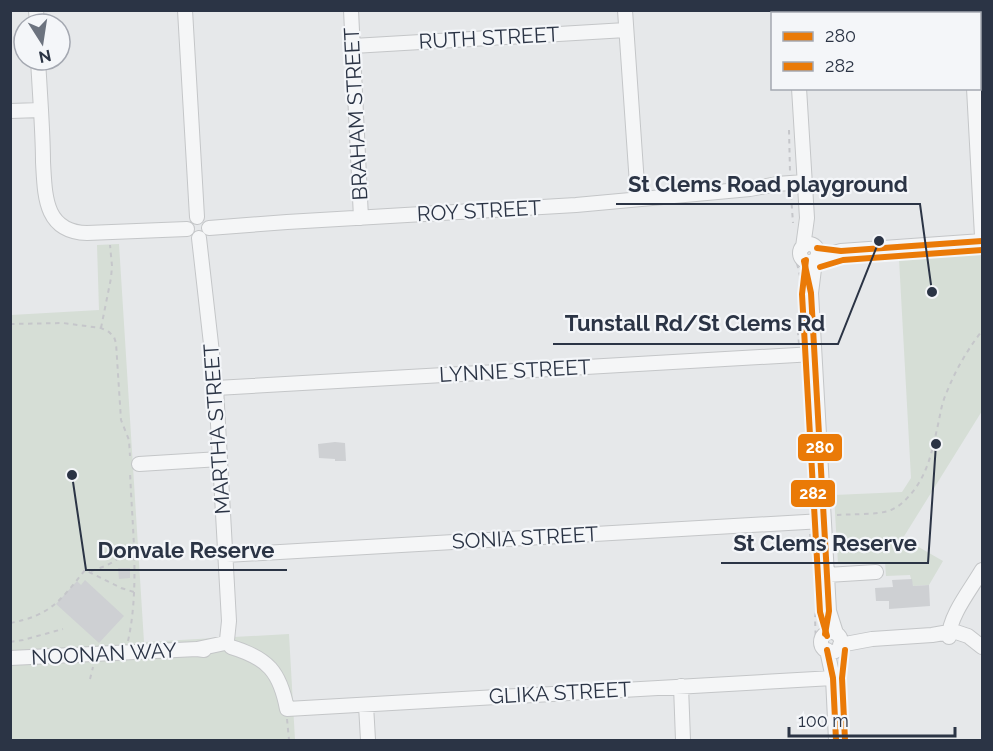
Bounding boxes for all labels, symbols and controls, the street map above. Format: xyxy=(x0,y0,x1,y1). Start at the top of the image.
north arrow xyxy=(12,12,72,72)
legend xyxy=(771,12,981,90)
street label: RUTH STREET xyxy=(418,21,560,54)
text: 280 xyxy=(825,25,856,46)
street label: BRAHAM STREET xyxy=(338,27,373,201)
text: N xyxy=(37,46,53,67)
text: 282 xyxy=(825,55,854,76)
callout: St Clems Road playground xyxy=(616,164,920,204)
text: St Clems Road playground xyxy=(628,171,908,197)
street label: ROY STREET xyxy=(416,195,542,226)
callout: Tunstall Rd/St Clems Rd xyxy=(553,304,838,344)
text: Tunstall Rd/St Clems Rd xyxy=(565,310,825,336)
street label: MARTHA STREET xyxy=(198,343,235,515)
street label: LYNNE STREET xyxy=(439,354,592,387)
line badge: 280 xyxy=(797,433,843,462)
text: 280 xyxy=(806,438,834,457)
line badge: 282 xyxy=(790,479,836,508)
text: 282 xyxy=(799,484,827,503)
street label: SONIA STREET xyxy=(451,521,599,554)
callout: St Clems Reserve xyxy=(721,523,928,563)
callout: Donvale Reserve xyxy=(86,530,287,570)
text: St Clems Reserve xyxy=(733,530,917,556)
text: Donvale Reserve xyxy=(98,537,274,563)
street label: NOONAN WAY xyxy=(30,637,178,670)
street label: GLIKA STREET xyxy=(488,676,632,709)
scale bar xyxy=(789,700,956,738)
text: 100 m xyxy=(798,710,849,731)

